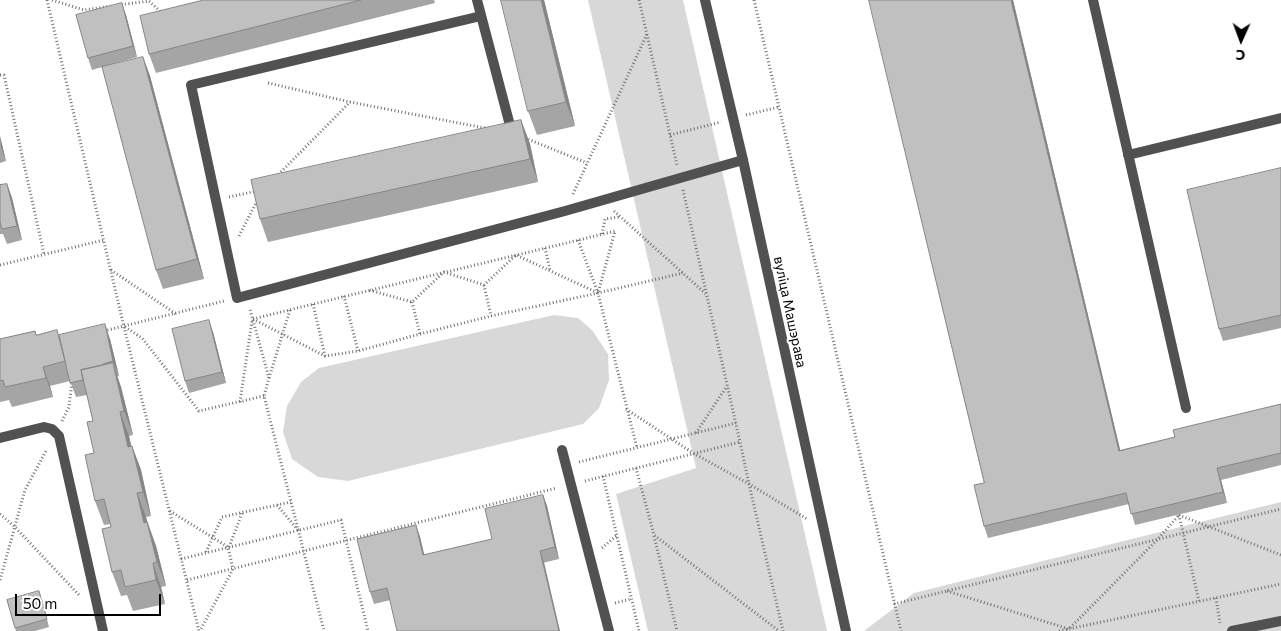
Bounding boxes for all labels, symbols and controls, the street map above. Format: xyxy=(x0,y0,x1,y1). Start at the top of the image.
north arrow xyxy=(1216,15,1266,65)
text: С xyxy=(1235,47,1246,64)
street label: вуліца Машэрава xyxy=(770,255,810,369)
scale bar xyxy=(18,584,164,616)
text: 50 m xyxy=(23,594,57,612)

